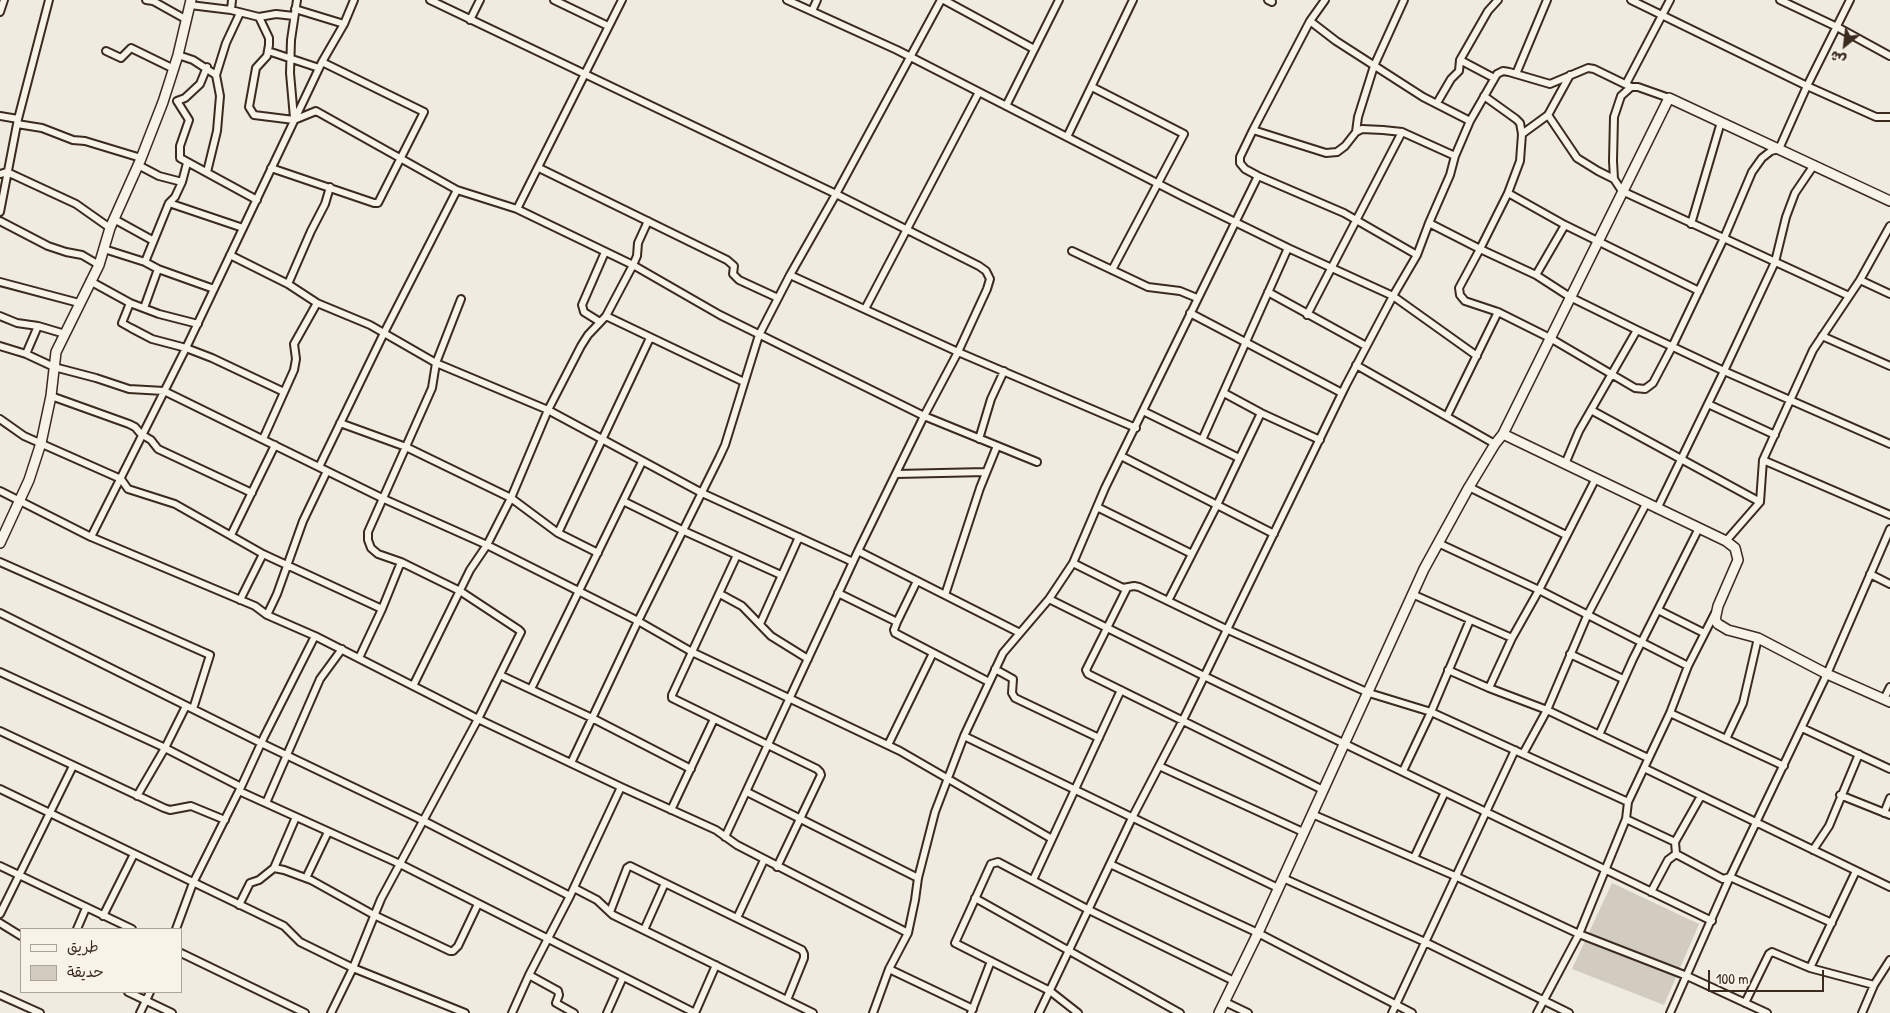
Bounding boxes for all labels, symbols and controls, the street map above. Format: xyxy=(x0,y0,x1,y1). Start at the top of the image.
north arrow xyxy=(1820,20,1870,70)
text: ش xyxy=(1826,47,1849,71)
legend xyxy=(20,928,182,993)
text: طريق xyxy=(67,936,99,957)
scale bar xyxy=(1710,960,1826,992)
text: حديقة xyxy=(67,961,104,982)
text: 100 m xyxy=(1716,968,1749,989)

